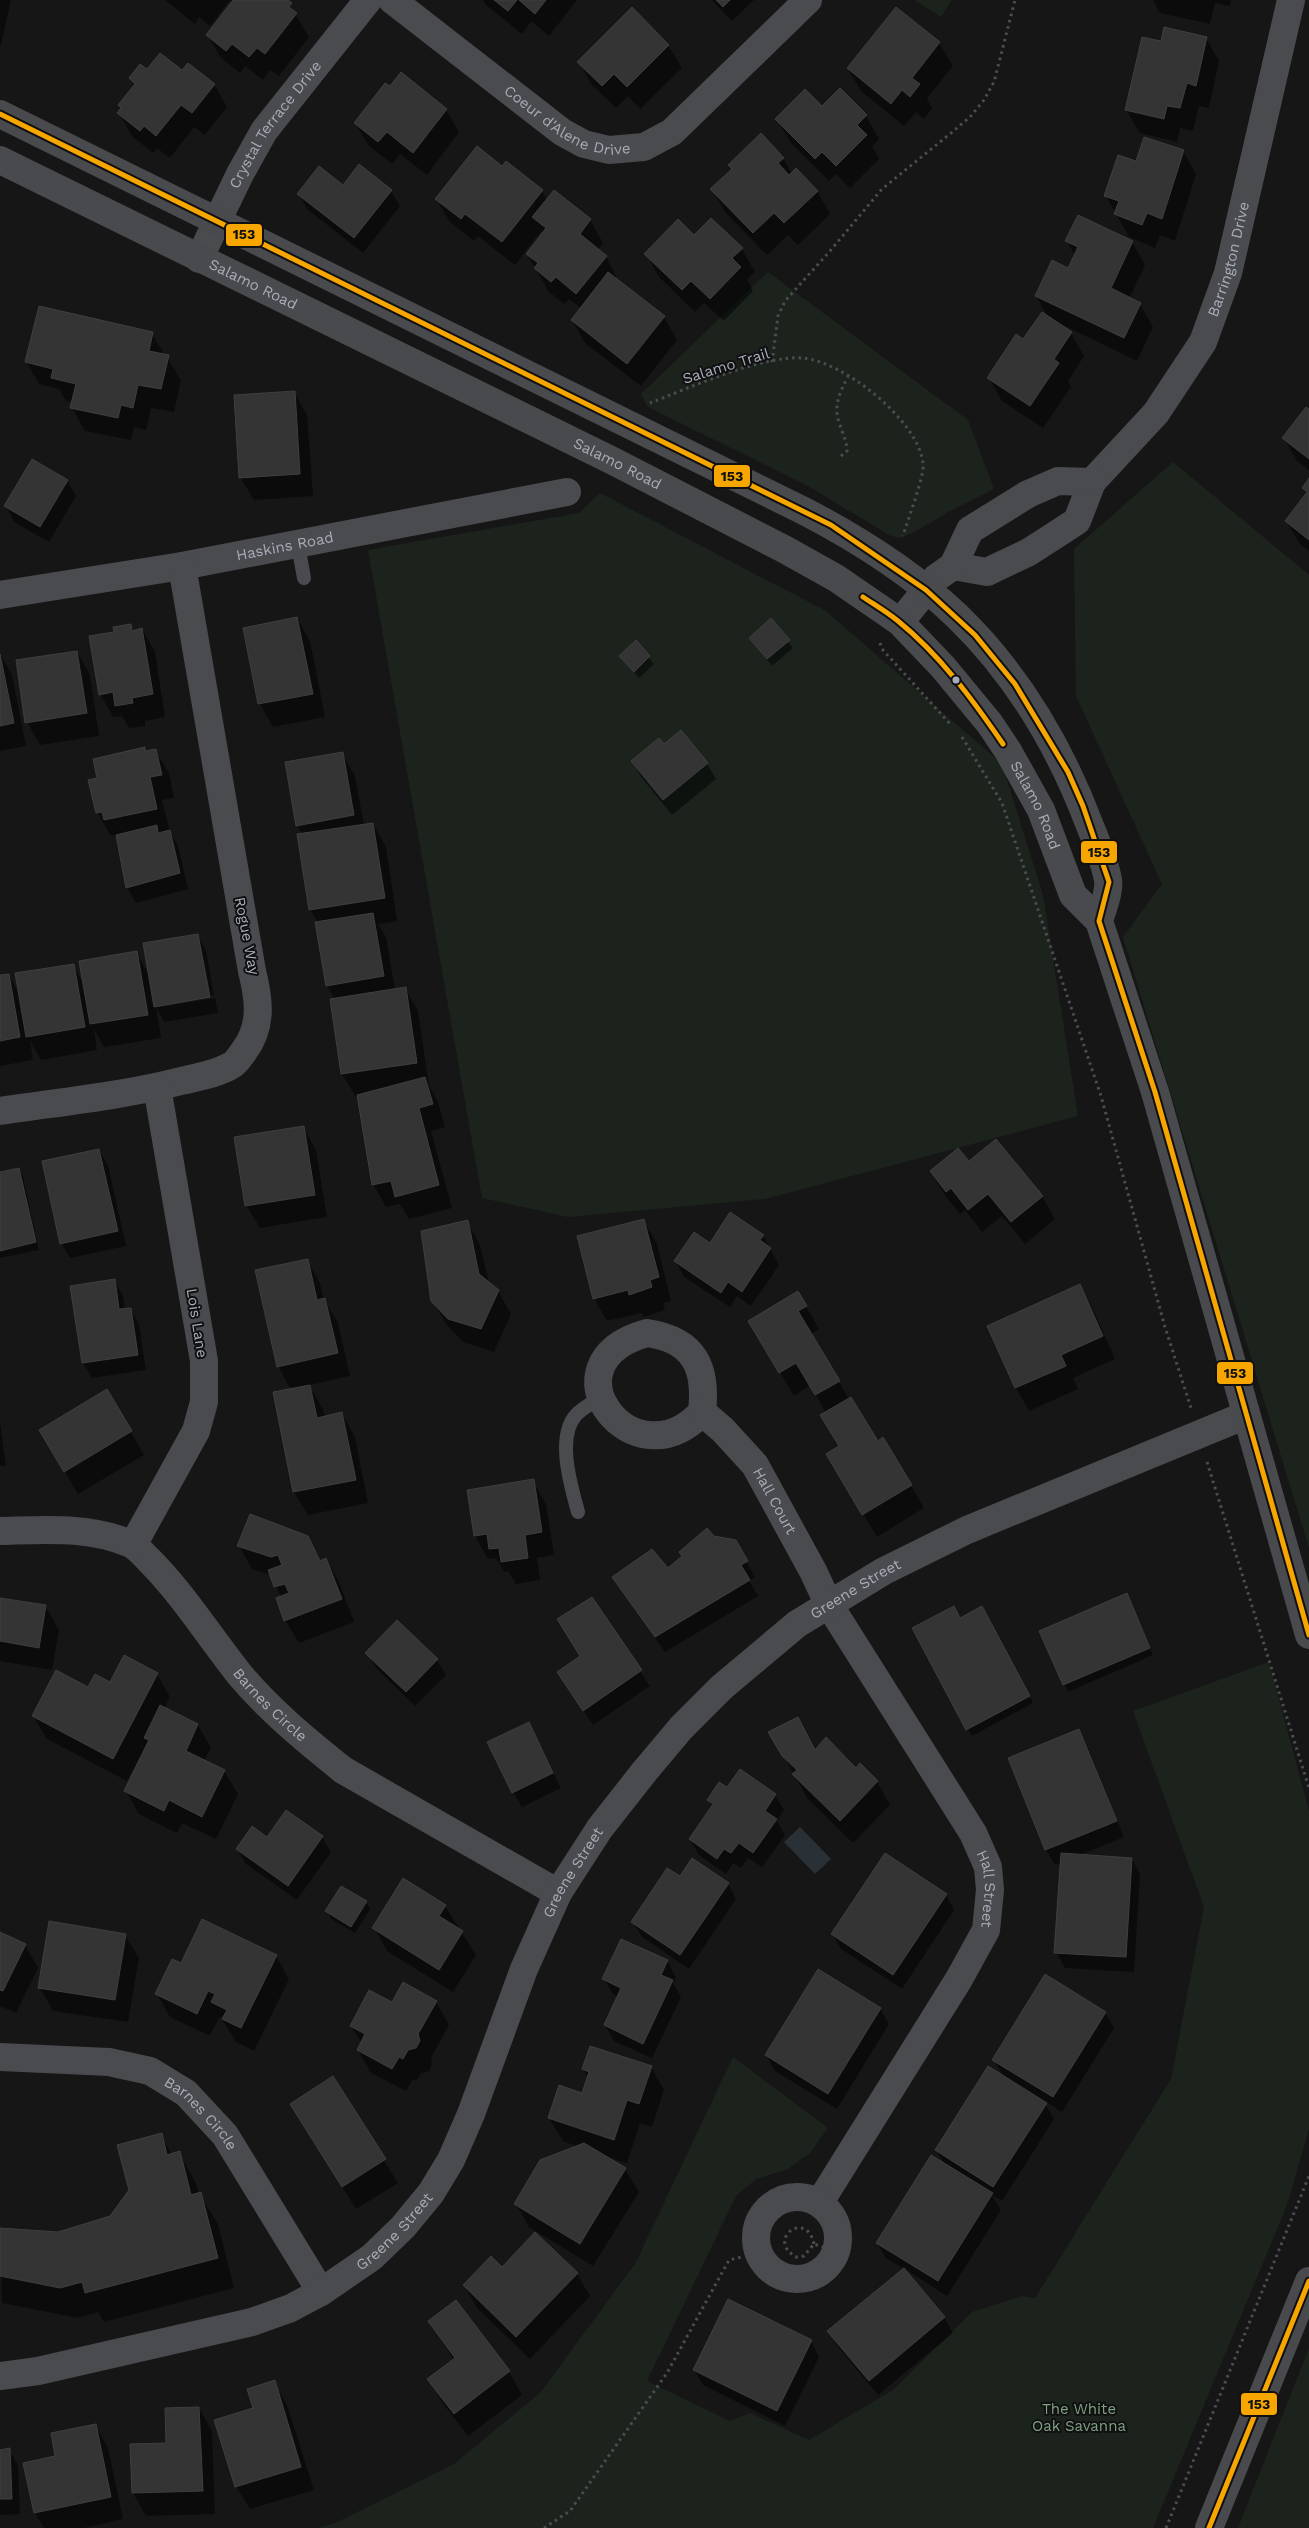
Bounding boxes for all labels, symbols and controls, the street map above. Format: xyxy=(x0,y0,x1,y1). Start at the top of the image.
street label: Crystal Terrace Drive xyxy=(225,57,325,192)
street label: Coeur d'Alene Drive xyxy=(501,81,631,159)
street label: Barrington Drive xyxy=(1204,200,1253,319)
line badge: 153 xyxy=(225,223,263,247)
text: 153 xyxy=(233,226,255,242)
street label: Salamo Road xyxy=(206,255,300,314)
street label: Salamo Trail xyxy=(680,344,772,388)
street label: Salamo Road xyxy=(570,434,664,493)
line badge: 153 xyxy=(713,464,751,488)
text: 153 xyxy=(721,468,743,484)
street label: Haskins Road xyxy=(235,528,335,564)
unlabelled marker xyxy=(951,675,961,685)
street label: Salamo Road xyxy=(1006,758,1064,852)
line badge: 153 xyxy=(1080,840,1118,864)
text: 153 xyxy=(1088,844,1110,860)
street label: Rogue Way xyxy=(231,896,263,977)
street label: Lois Lane xyxy=(183,1287,211,1359)
line badge: 153 xyxy=(1216,1361,1254,1385)
text: 153 xyxy=(1224,1365,1246,1381)
street label: Hall Court xyxy=(749,1464,801,1538)
street label: Greene Street xyxy=(807,1555,904,1623)
street label: Barnes Circle xyxy=(229,1664,311,1746)
street label: Greene Street xyxy=(539,1823,607,1920)
street label: Hall Street xyxy=(973,1847,999,1929)
street label: Barnes Circle xyxy=(161,2073,241,2153)
street label: Greene Street xyxy=(353,2188,437,2274)
line badge: 153 xyxy=(1240,2392,1278,2416)
text: 153 xyxy=(1248,2396,1270,2412)
park label: The White Oak Savanna xyxy=(1032,2400,1126,2435)

